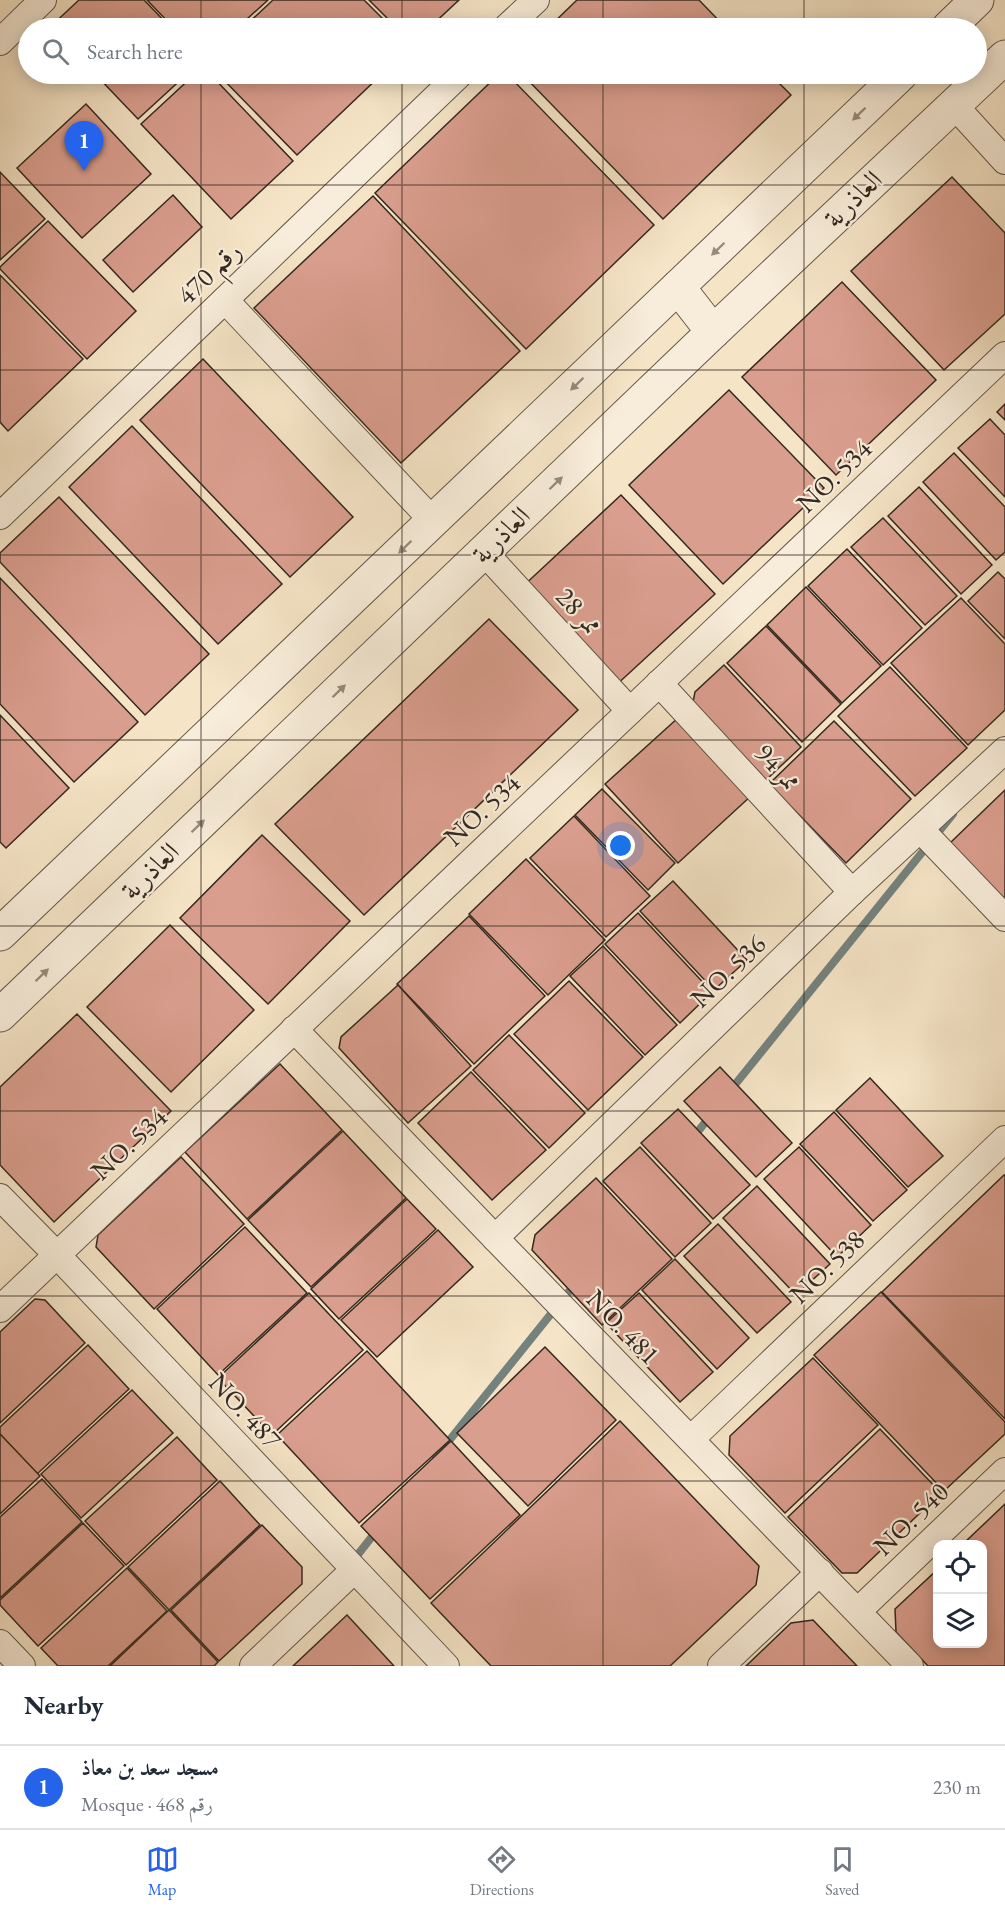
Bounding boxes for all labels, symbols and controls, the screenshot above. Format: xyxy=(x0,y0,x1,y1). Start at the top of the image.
search box xyxy=(18,18,987,84)
icon: search xyxy=(39,35,72,68)
text: Search here xyxy=(87,37,182,66)
one-way arrow xyxy=(851,107,866,121)
pin: 1 xyxy=(64,122,104,171)
street label: العاذرية xyxy=(816,162,889,235)
street label: رقم 470 xyxy=(169,233,254,318)
one-way arrow xyxy=(711,242,726,255)
one-way arrow xyxy=(570,377,585,390)
street label: NO. 534 xyxy=(789,430,880,520)
one-way arrow xyxy=(548,476,563,490)
street label: العاذرية xyxy=(464,498,537,571)
one-way arrow xyxy=(399,540,413,554)
street label: ممر 28 xyxy=(549,579,610,642)
one-way arrow xyxy=(332,684,346,698)
street label: ممر 94 xyxy=(748,735,809,798)
street label: NO. 534 xyxy=(436,765,528,854)
one-way arrow xyxy=(191,819,205,833)
your location xyxy=(606,831,635,860)
street label: العاذرية xyxy=(113,834,186,907)
street label: NO. 536 xyxy=(683,926,773,1015)
one-way arrow xyxy=(35,968,50,982)
street label: NO. 534 xyxy=(83,1099,175,1188)
street label: NO. 538 xyxy=(782,1222,872,1311)
street label: NO. 481 xyxy=(579,1282,668,1372)
street label: NO. 487 xyxy=(201,1365,290,1457)
street label: NO. 540 xyxy=(866,1474,956,1563)
map controls xyxy=(933,1540,987,1648)
button: locate xyxy=(933,1540,987,1594)
button: layers xyxy=(933,1594,987,1648)
text: Nearby xyxy=(24,1688,104,1722)
text: مسجد سعد بن معاذ xyxy=(81,1753,219,1782)
text: 1 xyxy=(38,1774,49,1800)
text: 230 m xyxy=(933,1774,981,1800)
text: Mosque · رقم 468 xyxy=(81,1791,213,1817)
tab: Map xyxy=(146,1843,179,1900)
tab: Directions xyxy=(470,1843,534,1900)
tab: Saved xyxy=(825,1843,859,1900)

